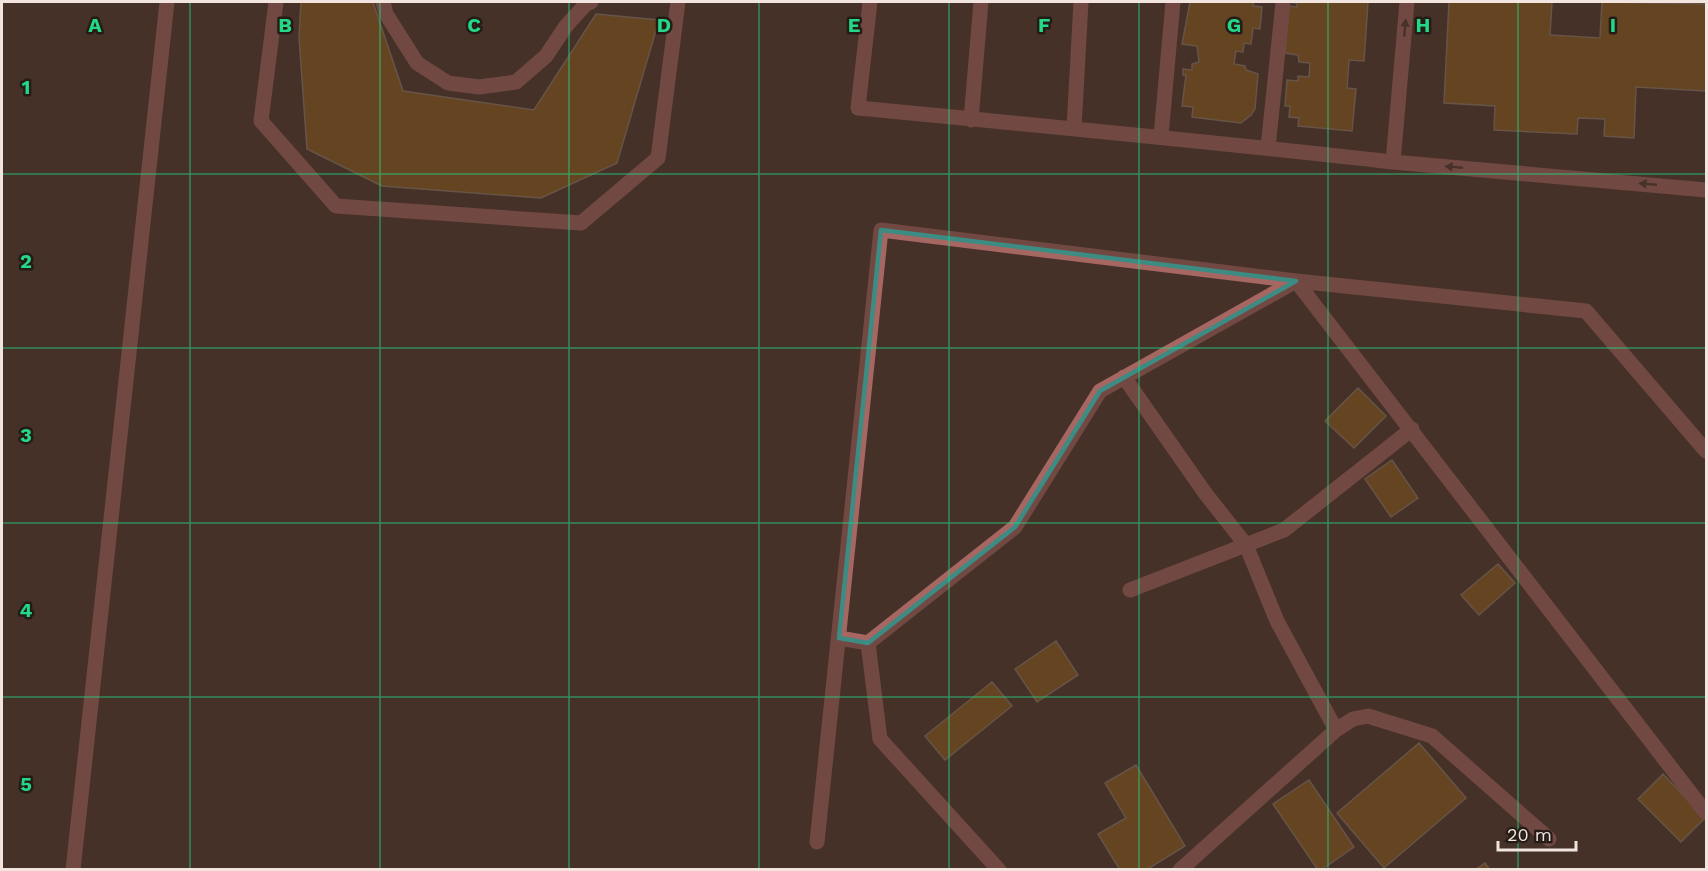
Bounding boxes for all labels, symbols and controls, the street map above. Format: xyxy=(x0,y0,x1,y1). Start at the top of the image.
text: A xyxy=(88,13,102,37)
text: B xyxy=(278,13,292,37)
text: C xyxy=(467,13,481,37)
text: D xyxy=(657,13,671,37)
text: E xyxy=(848,13,860,37)
text: F xyxy=(1038,13,1050,37)
text: G xyxy=(1227,13,1241,37)
text: H xyxy=(1416,13,1430,37)
text: I xyxy=(1610,13,1616,37)
one-way arrow xyxy=(1400,19,1409,38)
text: 1 xyxy=(22,75,30,99)
one-way arrow xyxy=(1444,162,1463,172)
one-way arrow xyxy=(1639,180,1658,189)
text: 2 xyxy=(20,249,32,273)
text: 3 xyxy=(20,423,32,447)
text: 4 xyxy=(20,598,33,622)
text: 5 xyxy=(20,772,32,796)
scale bar xyxy=(1498,814,1576,852)
text: 20 m xyxy=(1507,824,1552,845)

